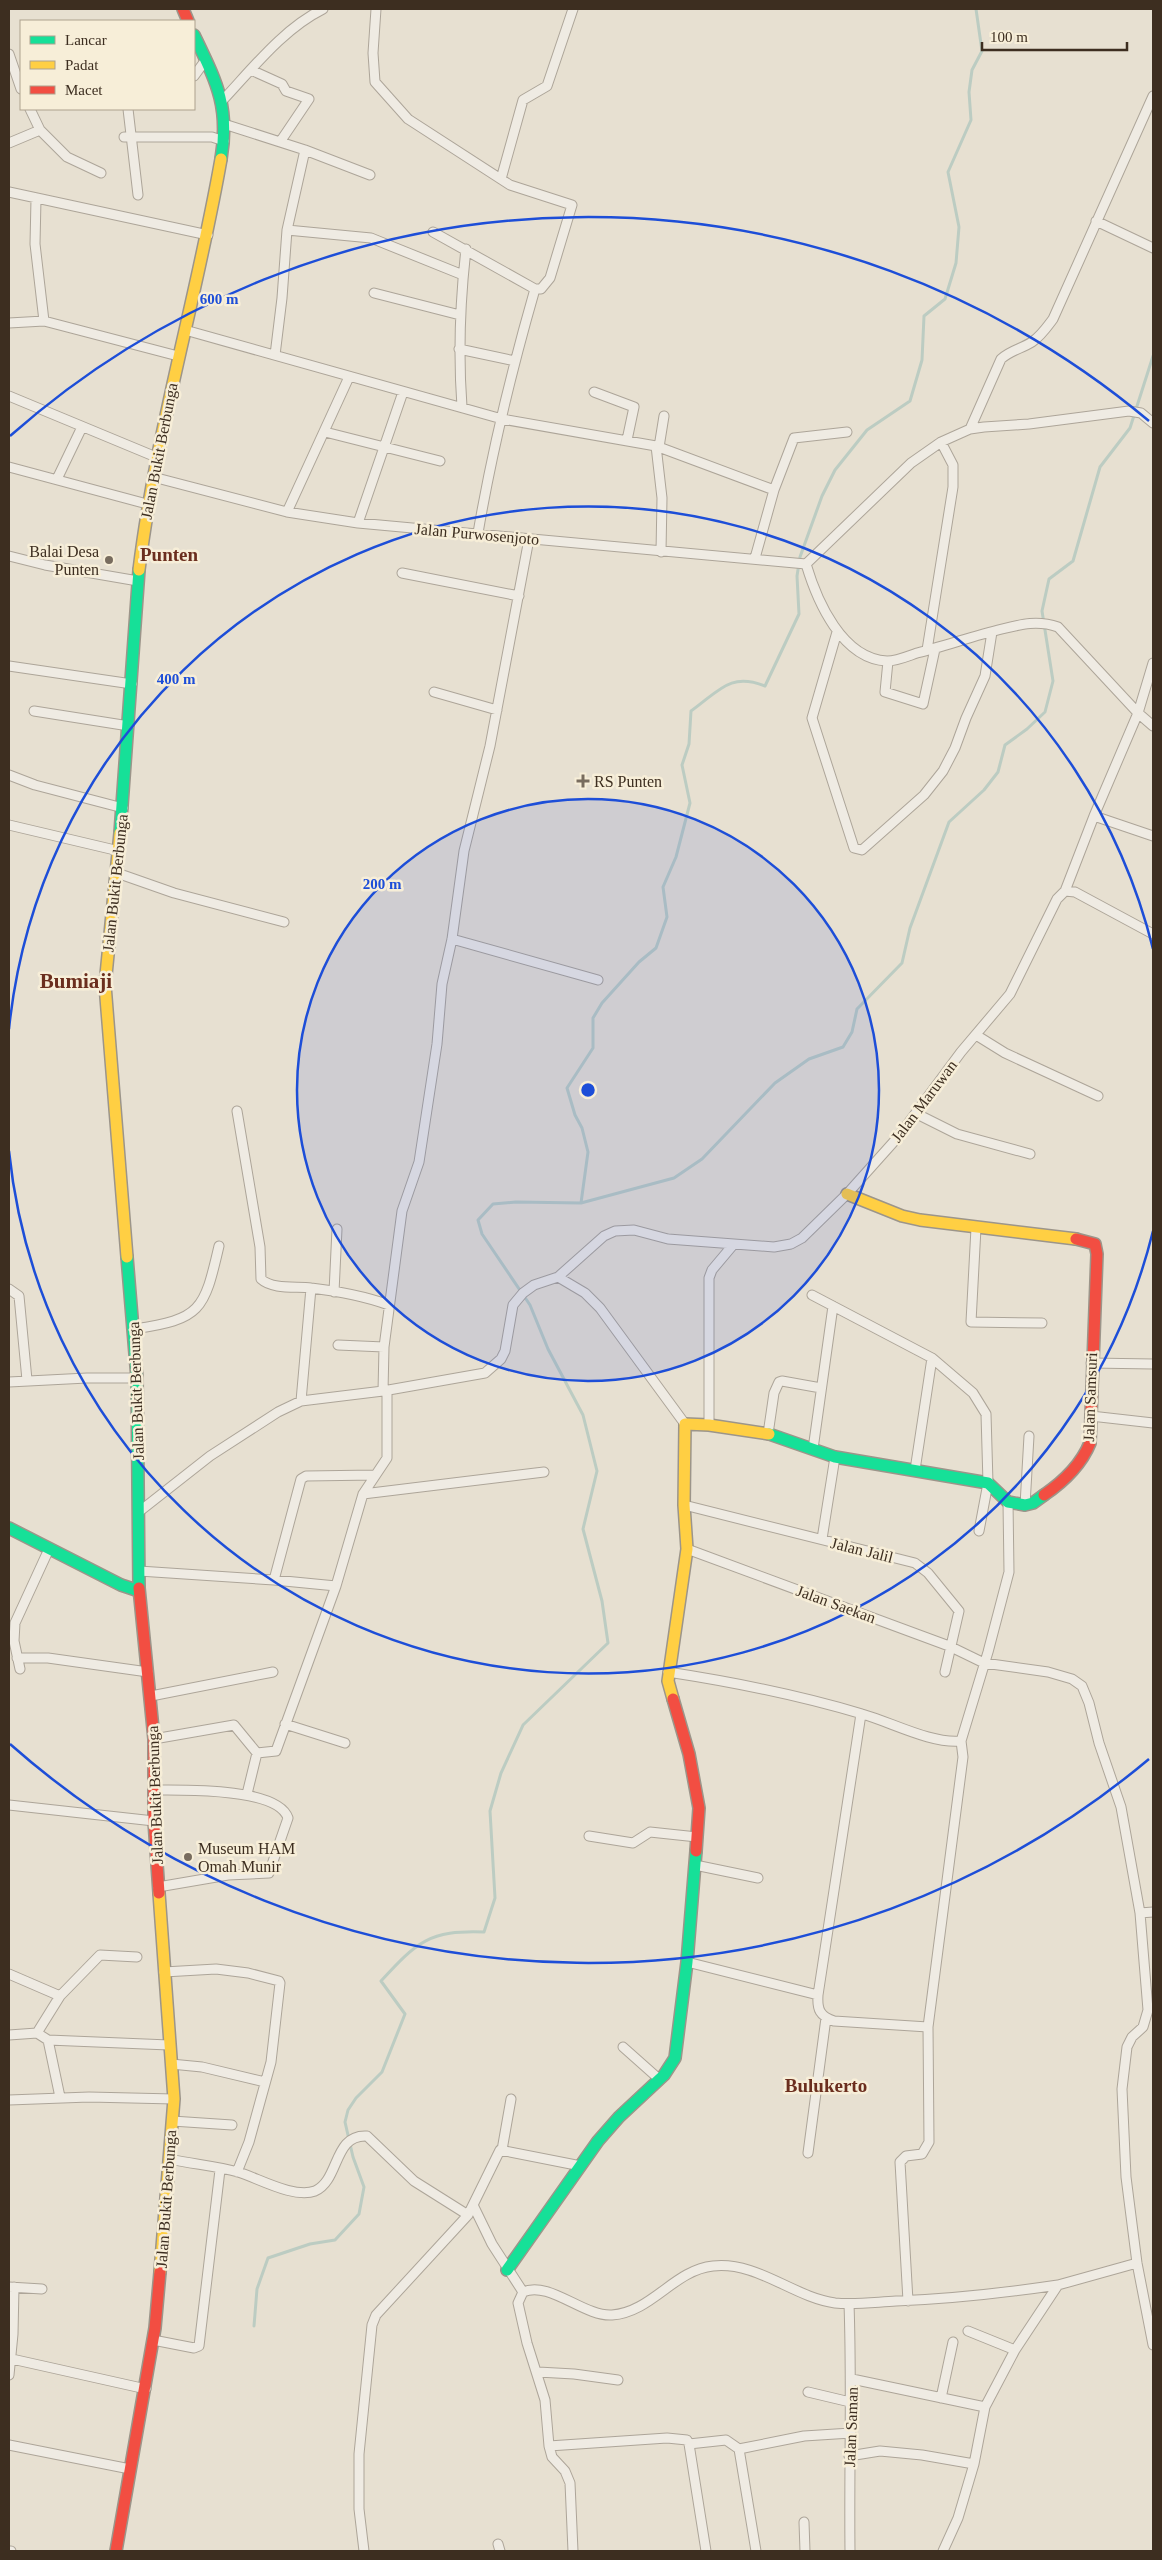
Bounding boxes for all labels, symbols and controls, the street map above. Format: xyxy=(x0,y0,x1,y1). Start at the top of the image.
legend xyxy=(20,20,195,110)
scale bar xyxy=(982,20,1127,52)
text: 100 m xyxy=(990,29,1028,45)
text: Lancar xyxy=(65,32,107,48)
text: Padat xyxy=(65,57,99,73)
text: Macet xyxy=(65,82,103,98)
text: 600 m xyxy=(200,291,239,307)
street label: Jalan Bukit Berbunga xyxy=(137,381,182,521)
street label: Jalan Purwosenjoto xyxy=(414,520,540,549)
place label: Balai Desa Punten xyxy=(29,543,99,578)
district label: Punten xyxy=(140,544,198,565)
marker: Balai Desa Punten xyxy=(103,554,115,566)
text: 400 m xyxy=(157,671,196,687)
place label: RS Punten xyxy=(594,773,662,790)
marker: RS Punten xyxy=(576,774,590,788)
street label: Jalan Bukit Berbunga xyxy=(99,813,132,953)
text: 200 m xyxy=(363,876,402,892)
district label: Bumiaji xyxy=(40,969,112,993)
street label: Jalan Maruwan xyxy=(888,1057,960,1145)
centre of rings xyxy=(579,1081,597,1099)
street label: Jalan Bukit Berbunga xyxy=(125,1321,148,1461)
street label: Jalan Samsuri xyxy=(1080,1352,1100,1442)
street label: Jalan Jalil xyxy=(829,1534,895,1566)
street label: Jalan Saekan xyxy=(794,1582,878,1626)
street label: Jalan Bukit Berbunga xyxy=(144,1725,167,1865)
place label: Museum HAM Omah Munir xyxy=(198,1840,295,1875)
marker: Museum HAM Omah Munir xyxy=(182,1851,194,1863)
district label: Bulukerto xyxy=(785,2075,867,2096)
street label: Jalan Bukit Berbunga xyxy=(153,2129,180,2269)
street label: Jalan Saman xyxy=(841,2387,861,2467)

